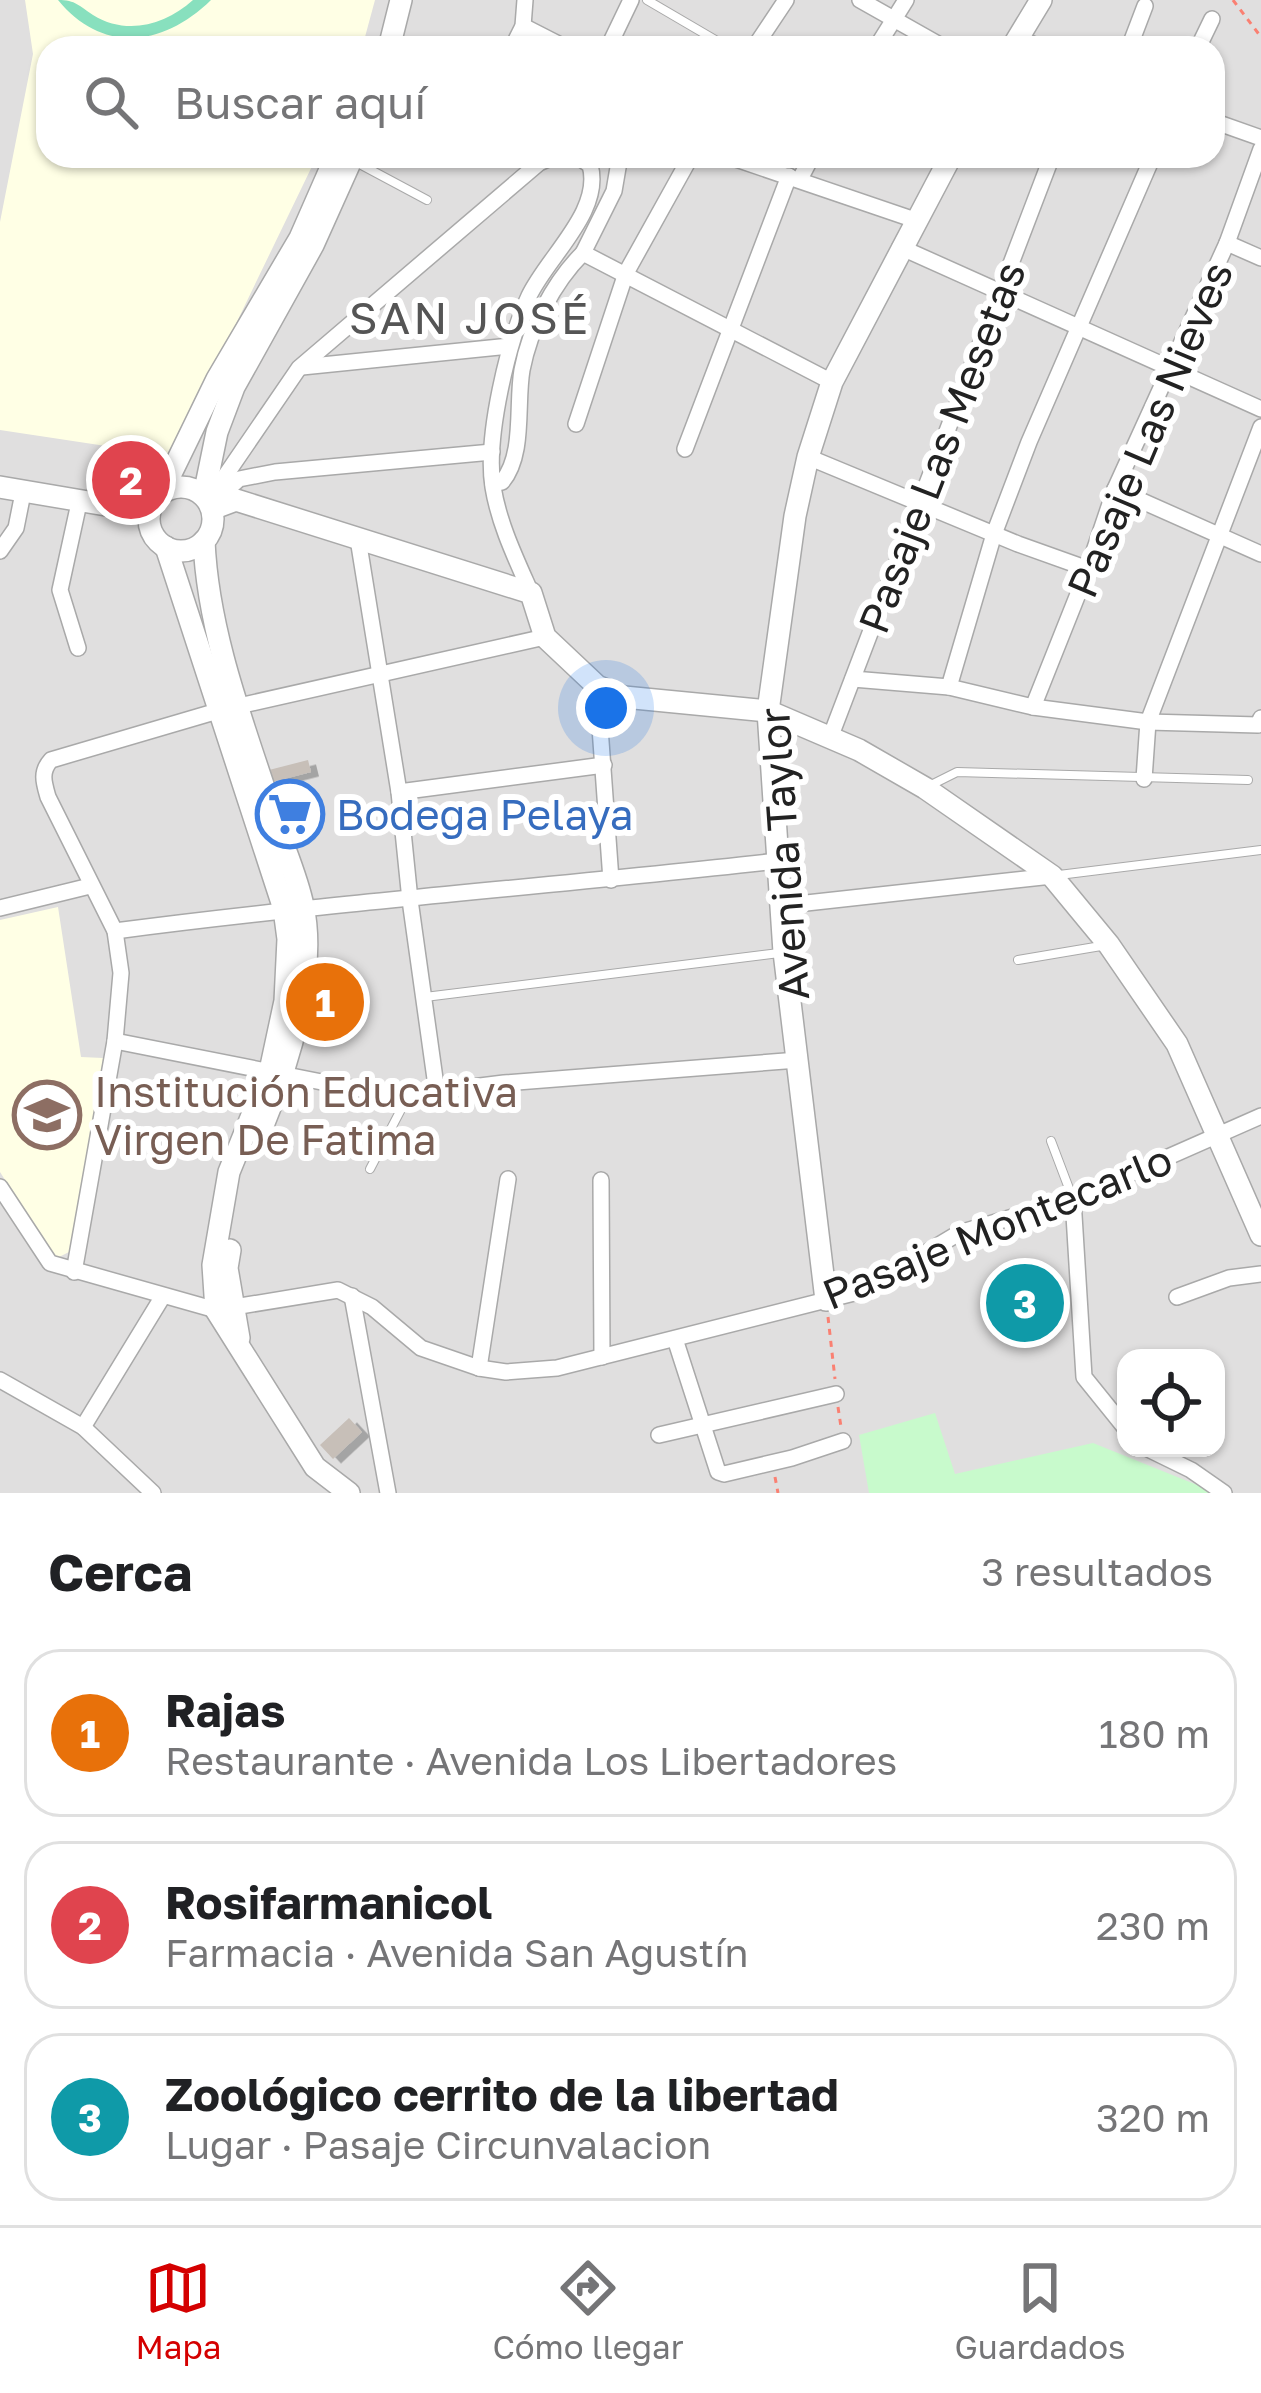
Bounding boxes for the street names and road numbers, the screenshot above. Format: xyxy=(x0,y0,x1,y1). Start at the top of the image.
street label: Pasaje Las Mesetas xyxy=(847,254,1035,640)
street label: Pasaje Las Nieves xyxy=(1056,254,1242,604)
street label: Avenida Taylor xyxy=(748,706,818,1002)
street label: Pasaje Montecarlo xyxy=(815,1133,1179,1319)

